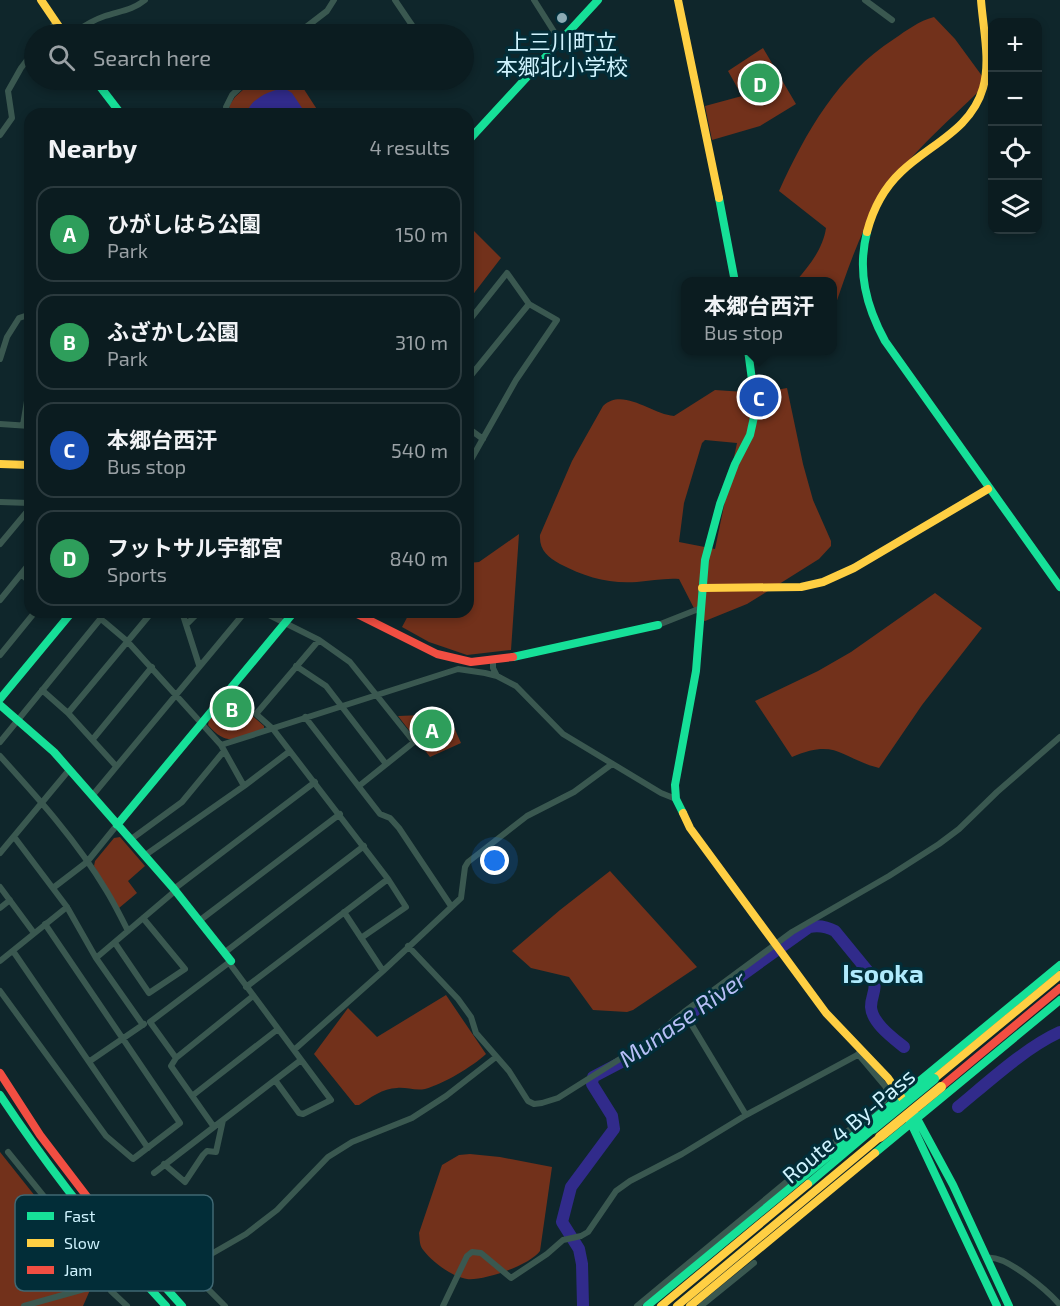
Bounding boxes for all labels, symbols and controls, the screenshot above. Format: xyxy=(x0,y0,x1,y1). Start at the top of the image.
marker: 上三川町立 本郷北小学校 xyxy=(555,11,569,25)
map controls xyxy=(988,18,1042,234)
button: + xyxy=(988,18,1042,72)
search box xyxy=(24,24,474,90)
place label: 上三川町立 本郷北小学校 xyxy=(496,28,628,79)
icon: search xyxy=(45,41,78,74)
text: Search here xyxy=(93,44,211,70)
pin: D xyxy=(740,60,780,106)
button: − xyxy=(988,72,1042,126)
button: locate xyxy=(988,126,1042,180)
text: Nearby xyxy=(48,132,137,163)
text: 4 results xyxy=(370,135,450,159)
button: layers xyxy=(988,180,1042,234)
text: ひがしはら公園 xyxy=(107,210,261,236)
text: A xyxy=(63,222,76,246)
text: 150 m xyxy=(395,222,448,246)
text: Park xyxy=(107,238,148,262)
popup xyxy=(681,277,837,355)
text: 本郷台西汗 xyxy=(704,292,814,318)
text: ふざかし公園 xyxy=(107,318,239,344)
text: Bus stop xyxy=(704,320,783,344)
text: B xyxy=(63,330,76,354)
text: 310 m xyxy=(395,330,448,354)
text: Park xyxy=(107,346,148,370)
pin: C xyxy=(740,374,778,420)
text: 本郷台西汗 xyxy=(107,426,217,452)
text: C xyxy=(64,438,75,462)
text: 540 m xyxy=(391,438,448,462)
text: Bus stop xyxy=(107,454,186,478)
text: フットサル宇都宮 xyxy=(107,534,283,560)
text: D xyxy=(63,546,76,570)
text: 840 m xyxy=(390,546,448,570)
text: Sports xyxy=(107,562,167,586)
pin: B xyxy=(212,686,252,730)
pin: A xyxy=(412,706,452,752)
your location xyxy=(480,846,509,875)
district label: Isooka xyxy=(842,957,924,988)
water label: Munase River xyxy=(613,963,752,1072)
street label: Route 4 By-Pass xyxy=(777,1062,919,1188)
legend xyxy=(15,1195,213,1291)
text: Fast xyxy=(64,1206,95,1225)
text: Slow xyxy=(64,1233,100,1252)
text: Jam xyxy=(64,1260,92,1279)

